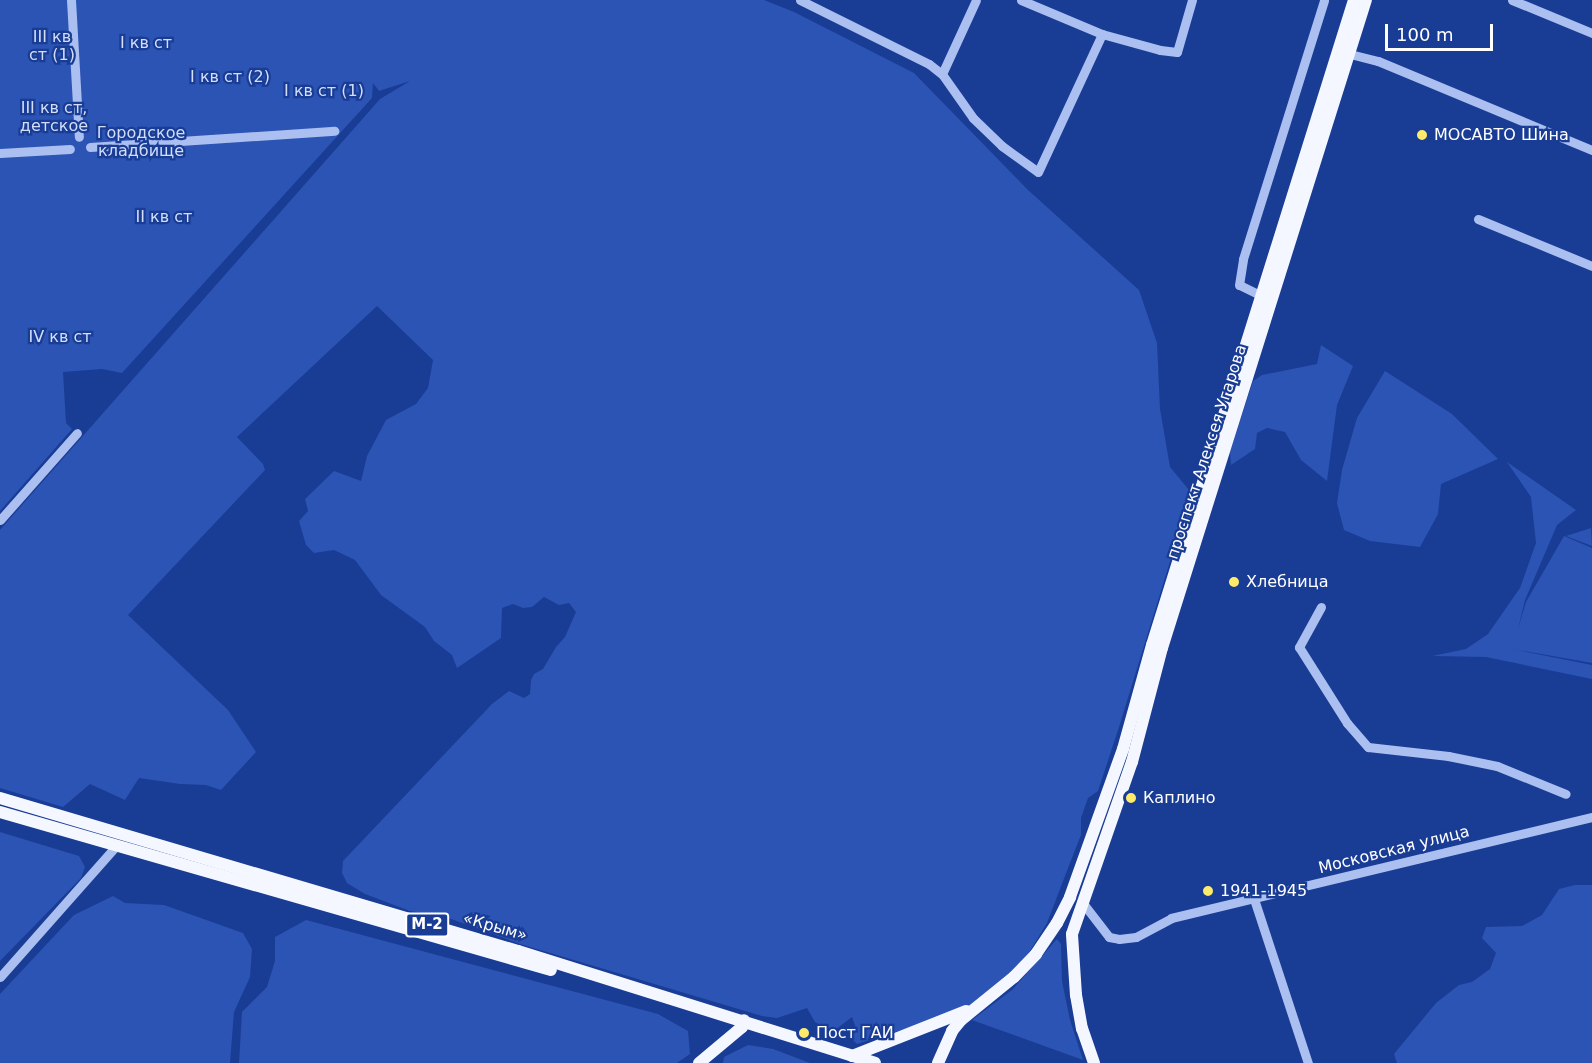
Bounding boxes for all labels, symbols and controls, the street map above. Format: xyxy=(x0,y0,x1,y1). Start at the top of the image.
scale bar xyxy=(1388,12,1496,50)
text: 100 m xyxy=(1396,24,1454,45)
park label: III кв ст (1) xyxy=(29,27,75,65)
park label: I кв ст xyxy=(120,33,172,53)
park label: I кв ст (2) xyxy=(190,67,270,87)
park label: I кв ст (1) xyxy=(284,81,364,101)
park label: III кв ст, детское xyxy=(20,98,88,136)
park label: Городское кладбище xyxy=(97,123,185,161)
place label: МОСАВТО Шина xyxy=(1434,125,1569,145)
marker: МОСАВТО Шина xyxy=(1415,128,1429,142)
park label: II кв ст xyxy=(136,207,192,227)
park label: IV кв ст xyxy=(28,327,92,347)
street label: проспект Алексея Угарова xyxy=(1163,342,1251,562)
place label: Хлебница xyxy=(1246,572,1328,592)
marker: Хлебница xyxy=(1227,575,1241,589)
place label: Каплино xyxy=(1143,788,1216,808)
marker: Каплино xyxy=(1124,791,1138,805)
street label: Московская улица xyxy=(1316,822,1472,878)
place label: 1941-1945 xyxy=(1220,881,1307,901)
marker: 1941-1945 xyxy=(1201,884,1215,898)
street label: «Крым» xyxy=(461,909,529,945)
road number: М-2 xyxy=(404,913,450,937)
place label: Пост ГАИ xyxy=(816,1023,894,1043)
marker: Пост ГАИ xyxy=(797,1026,811,1040)

